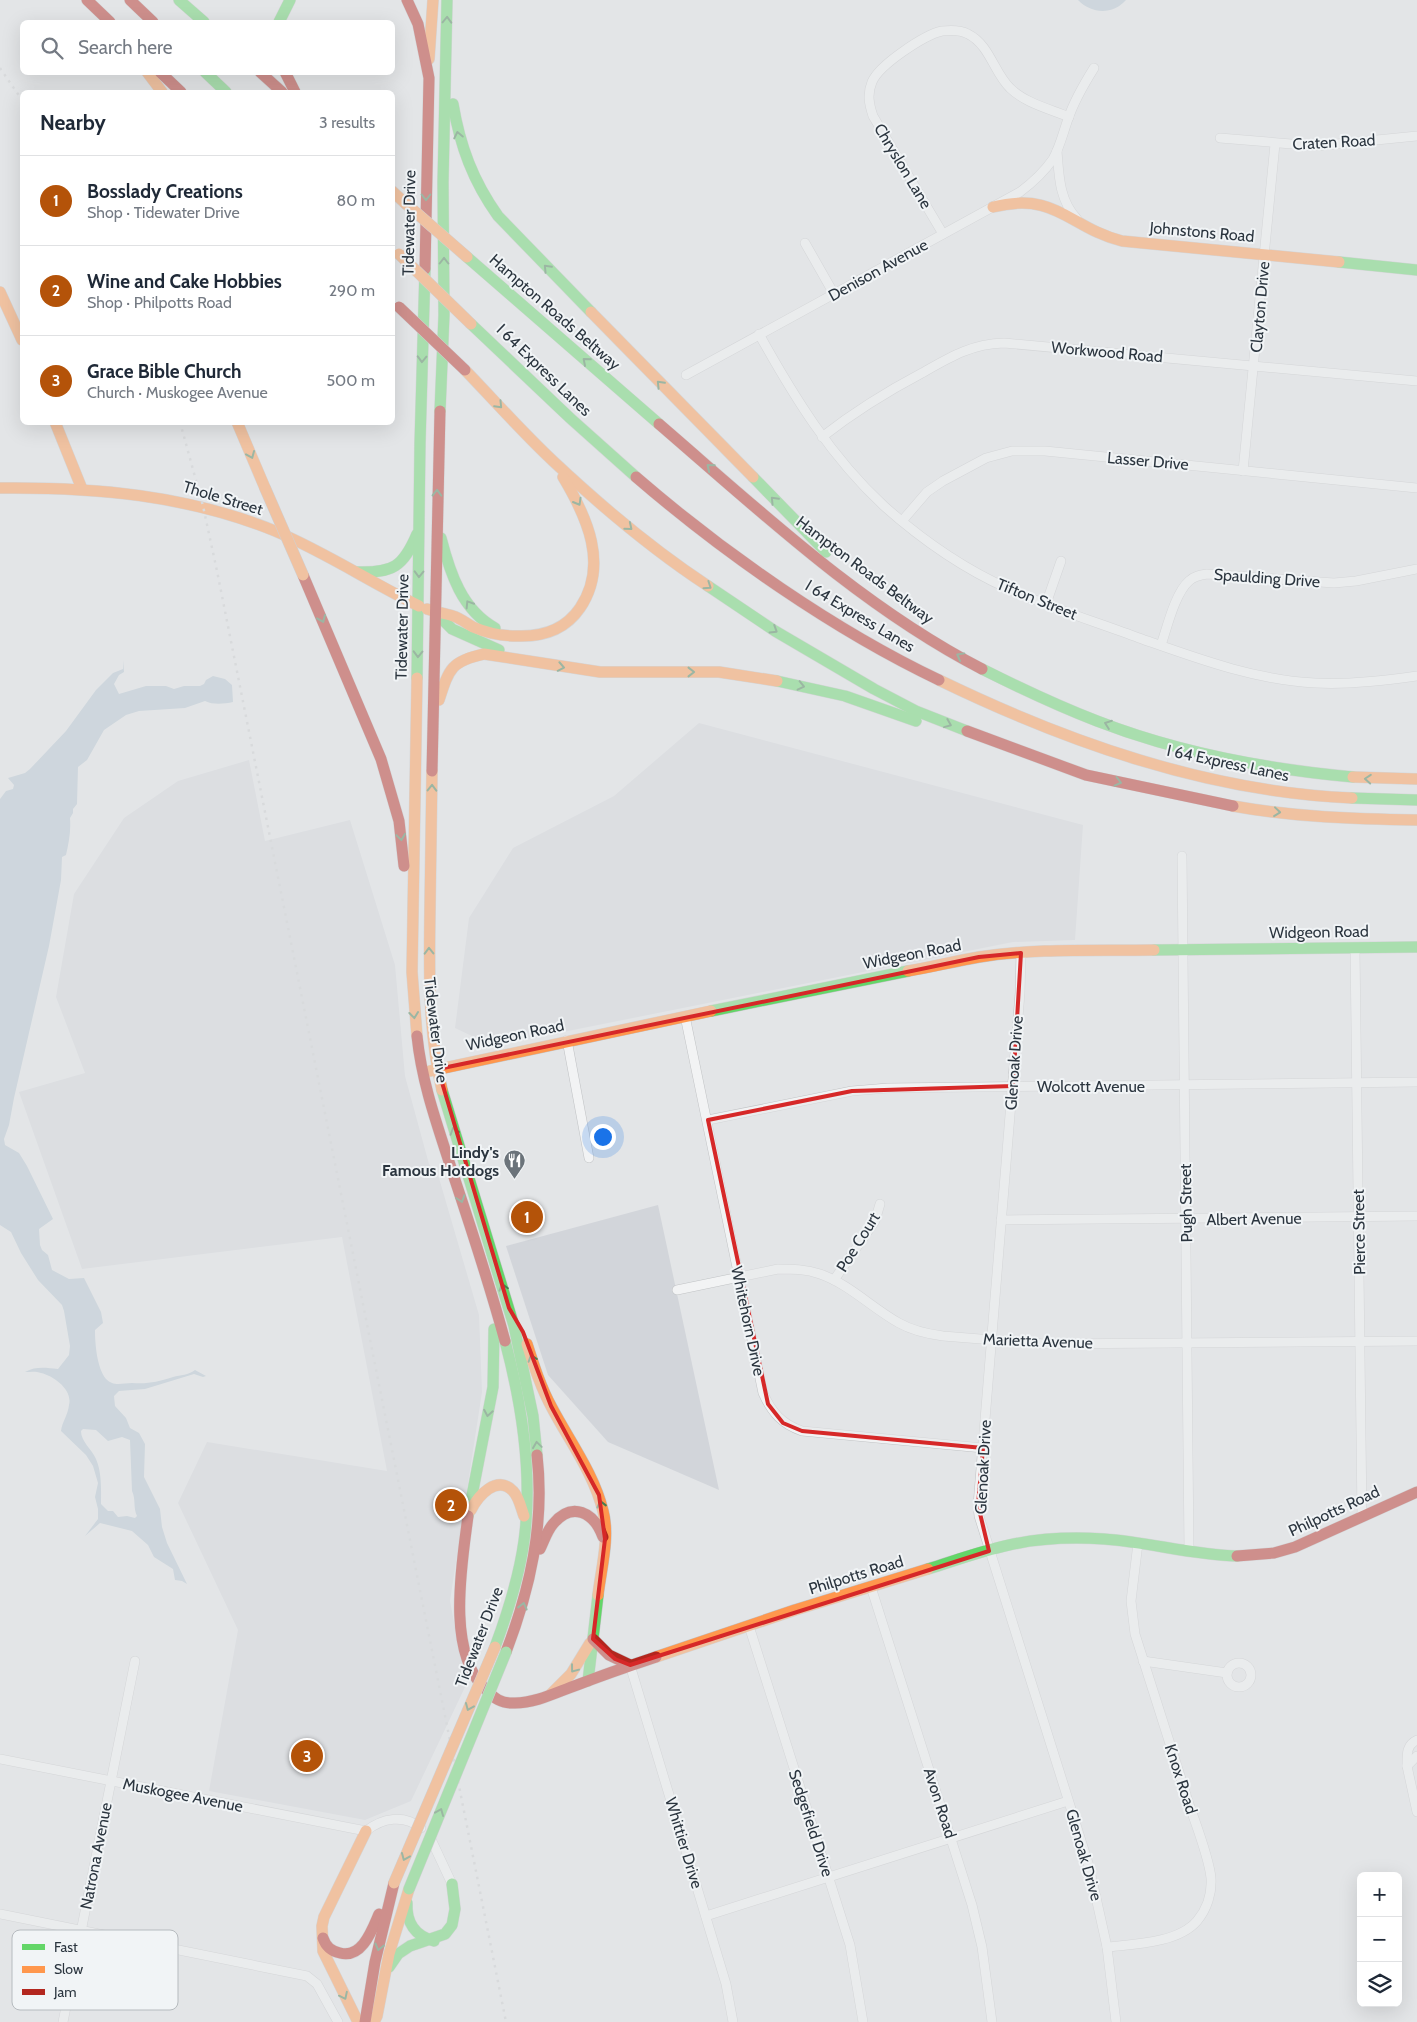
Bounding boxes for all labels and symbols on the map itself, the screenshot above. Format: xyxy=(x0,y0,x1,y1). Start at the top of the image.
one-way arrow xyxy=(441,15,452,23)
street label: Chryslon Lane xyxy=(870,120,936,212)
one-way arrow xyxy=(453,130,464,139)
street label: Craten Road xyxy=(1292,130,1376,154)
street label: Tidewater Drive xyxy=(399,170,419,276)
one-way arrow xyxy=(421,194,431,201)
street label: Johnstons Road xyxy=(1148,218,1255,246)
street label: Denison Avenue xyxy=(825,235,931,305)
street label: Hampton Roads Beltway xyxy=(486,250,624,374)
one-way arrow xyxy=(439,257,449,264)
street label: Clayton Drive xyxy=(1247,261,1273,353)
one-way arrow xyxy=(543,265,552,274)
street label: I 64 Express Lanes xyxy=(493,320,596,420)
street label: Workwood Road xyxy=(1050,338,1164,366)
one-way arrow xyxy=(417,356,427,363)
one-way arrow xyxy=(583,358,592,367)
one-way arrow xyxy=(657,381,666,390)
one-way arrow xyxy=(493,400,502,409)
street label: Lasser Drive xyxy=(1106,448,1190,474)
one-way arrow xyxy=(244,450,255,459)
one-way arrow xyxy=(706,464,715,473)
street label: Thole Street xyxy=(181,477,266,519)
one-way arrow xyxy=(432,489,442,497)
one-way arrow xyxy=(572,496,582,505)
one-way arrow xyxy=(771,497,780,506)
street label: Hampton Roads Beltway xyxy=(793,512,937,628)
one-way arrow xyxy=(623,521,632,529)
street label: Spaulding Drive xyxy=(1213,565,1321,591)
one-way arrow xyxy=(414,570,425,578)
street label: Tidewater Drive xyxy=(392,574,412,680)
street label: Tifton Street xyxy=(994,574,1080,624)
street label: I 64 Express Lanes xyxy=(802,576,918,656)
one-way arrow xyxy=(702,580,712,589)
one-way arrow xyxy=(465,600,475,609)
one-way arrow xyxy=(316,615,326,623)
one-way arrow xyxy=(769,624,778,633)
one-way arrow xyxy=(413,651,423,659)
one-way arrow xyxy=(956,652,965,662)
one-way arrow xyxy=(557,662,565,672)
one-way arrow xyxy=(688,667,695,677)
one-way arrow xyxy=(797,680,806,691)
one-way arrow xyxy=(943,717,952,728)
one-way arrow xyxy=(1104,719,1112,729)
street label: I 64 Express Lanes xyxy=(1165,741,1291,785)
one-way arrow xyxy=(1364,773,1372,784)
one-way arrow xyxy=(1113,776,1122,787)
one-way arrow xyxy=(427,784,437,792)
one-way arrow xyxy=(1274,806,1282,817)
one-way arrow xyxy=(396,833,406,842)
street label: Widgeon Road xyxy=(1269,922,1369,942)
street label: Widgeon Road xyxy=(861,935,963,973)
one-way arrow xyxy=(424,947,434,954)
street label: Tidewater Drive xyxy=(420,976,452,1084)
one-way arrow xyxy=(408,1011,419,1019)
street label: Widgeon Road xyxy=(464,1015,566,1055)
street label: Glenoak Drive xyxy=(1001,1015,1027,1111)
street label: Wolcott Avenue xyxy=(1037,1077,1145,1096)
your location xyxy=(590,1124,616,1150)
one-way arrow xyxy=(450,1128,460,1136)
place label: Lindy's Famous Hotdogs xyxy=(382,1143,499,1180)
restaurant icon: Lindy's Famous Hotdogs xyxy=(503,1149,527,1180)
street label: Pugh Street xyxy=(1176,1163,1196,1243)
street label: Pierce Street xyxy=(1349,1188,1369,1275)
one-way arrow xyxy=(456,1194,466,1203)
pin: 1 xyxy=(511,1198,543,1236)
street label: Poe Court xyxy=(832,1208,884,1275)
street label: Albert Avenue xyxy=(1206,1209,1302,1229)
street label: Whitehorn Drive xyxy=(727,1264,769,1378)
one-way arrow xyxy=(498,1283,508,1291)
street label: Marietta Avenue xyxy=(983,1330,1093,1352)
one-way arrow xyxy=(527,1354,537,1363)
one-way arrow xyxy=(483,1408,493,1417)
street label: Glenoak Drive xyxy=(971,1419,995,1515)
one-way arrow xyxy=(532,1441,543,1449)
street label: Philpotts Road xyxy=(1285,1482,1383,1540)
pin: 2 xyxy=(435,1486,467,1524)
one-way arrow xyxy=(596,1500,607,1509)
street label: Philpotts Road xyxy=(806,1552,906,1598)
street label: Tidewater Drive xyxy=(451,1584,507,1690)
one-way arrow xyxy=(517,1602,527,1610)
one-way arrow xyxy=(571,1663,580,1673)
one-way arrow xyxy=(464,1703,474,1711)
pin: 3 xyxy=(291,1737,323,1775)
street label: Knox Road xyxy=(1161,1742,1201,1816)
street label: Avon Road xyxy=(920,1765,960,1841)
street label: Sedgefield Drive xyxy=(785,1767,837,1879)
street label: Muskogee Avenue xyxy=(121,1774,245,1816)
street label: Whittier Drive xyxy=(661,1795,707,1891)
street label: Natrona Avenue xyxy=(76,1801,116,1911)
street label: Glenoak Drive xyxy=(1062,1807,1106,1903)
one-way arrow xyxy=(434,1808,445,1817)
one-way arrow xyxy=(400,1852,411,1861)
legend xyxy=(12,1930,178,2010)
text: Fast xyxy=(54,1938,78,1956)
one-way arrow xyxy=(374,1942,384,1951)
text: Slow xyxy=(54,1960,83,1978)
text: Jam xyxy=(53,1983,76,2001)
one-way arrow xyxy=(338,1991,348,2000)

